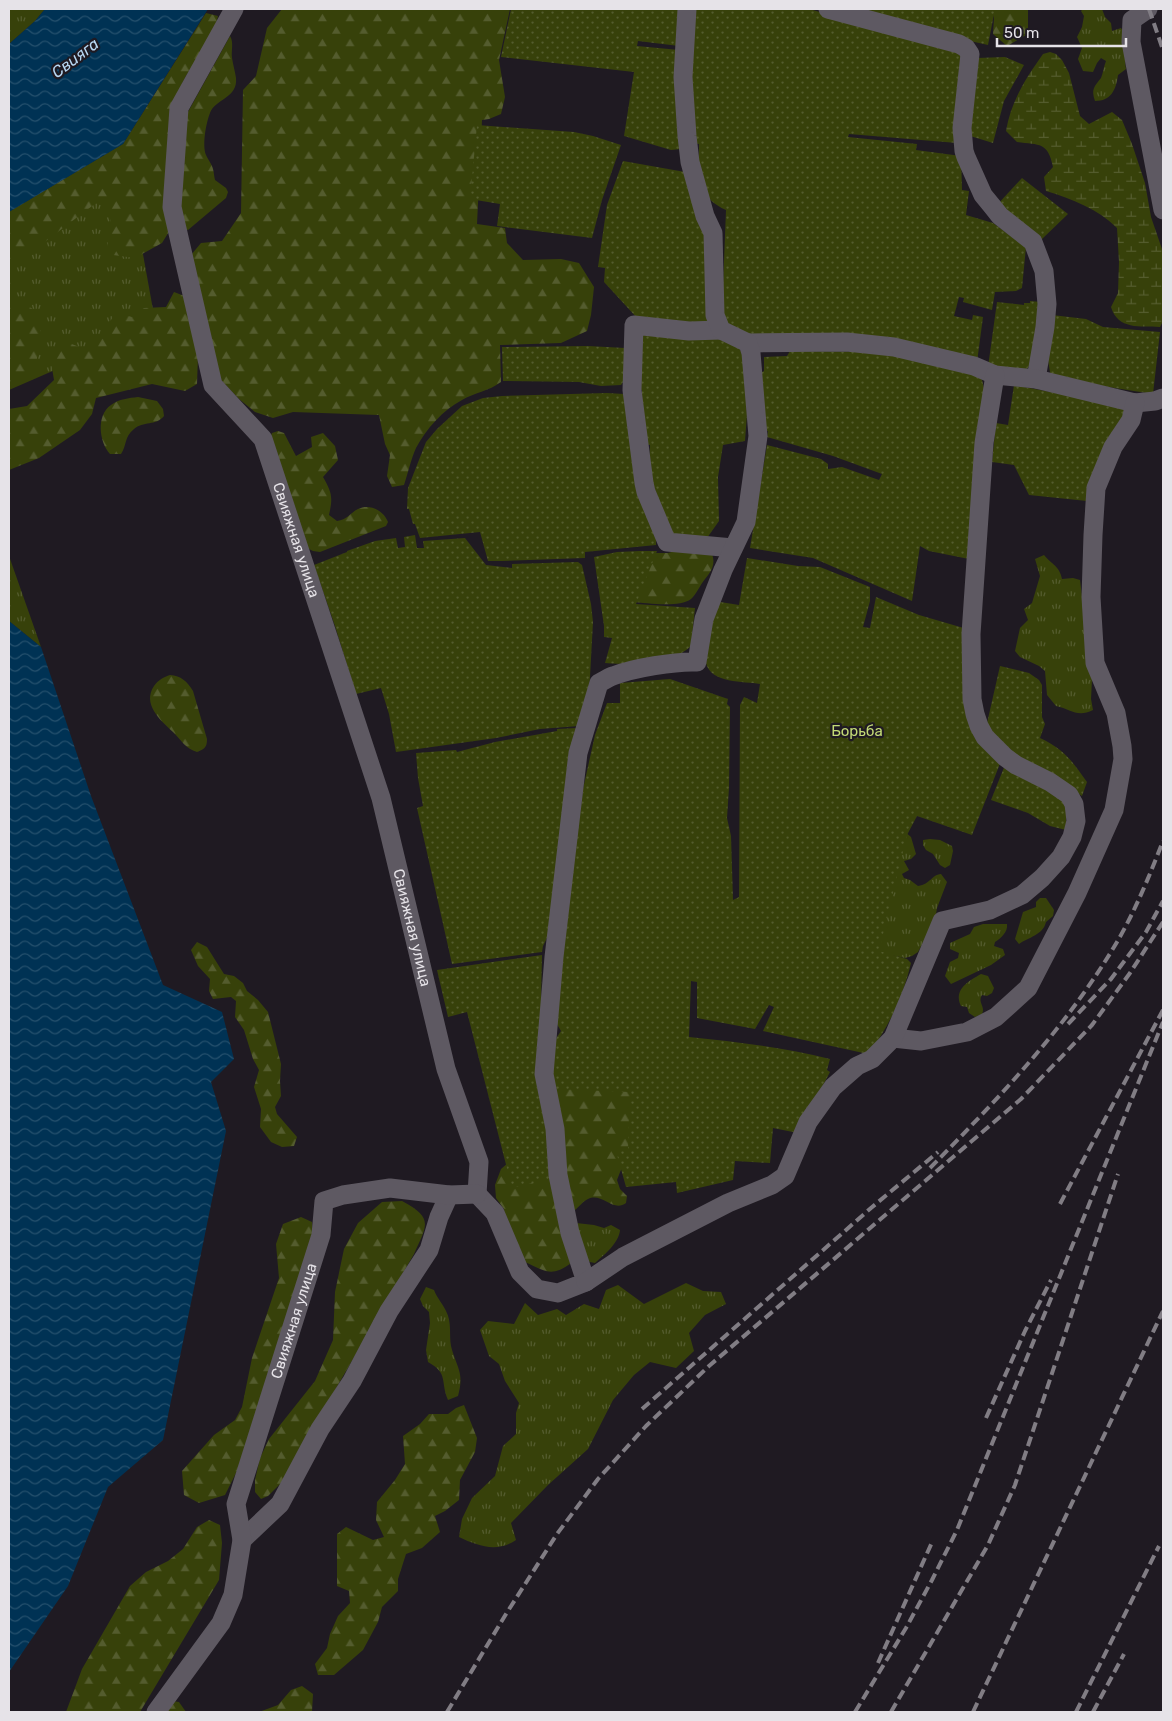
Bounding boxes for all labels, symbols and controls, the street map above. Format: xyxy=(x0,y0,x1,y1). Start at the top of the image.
scale bar xyxy=(997,15,1126,47)
text: 50 m xyxy=(1004,24,1039,42)
water label: Свияга xyxy=(48,34,102,82)
street label: Свияжная улица xyxy=(269,480,323,600)
park label: Борьба xyxy=(831,722,883,740)
street label: Свияжная улица xyxy=(389,867,435,988)
street label: Свияжная улица xyxy=(267,1261,321,1381)

